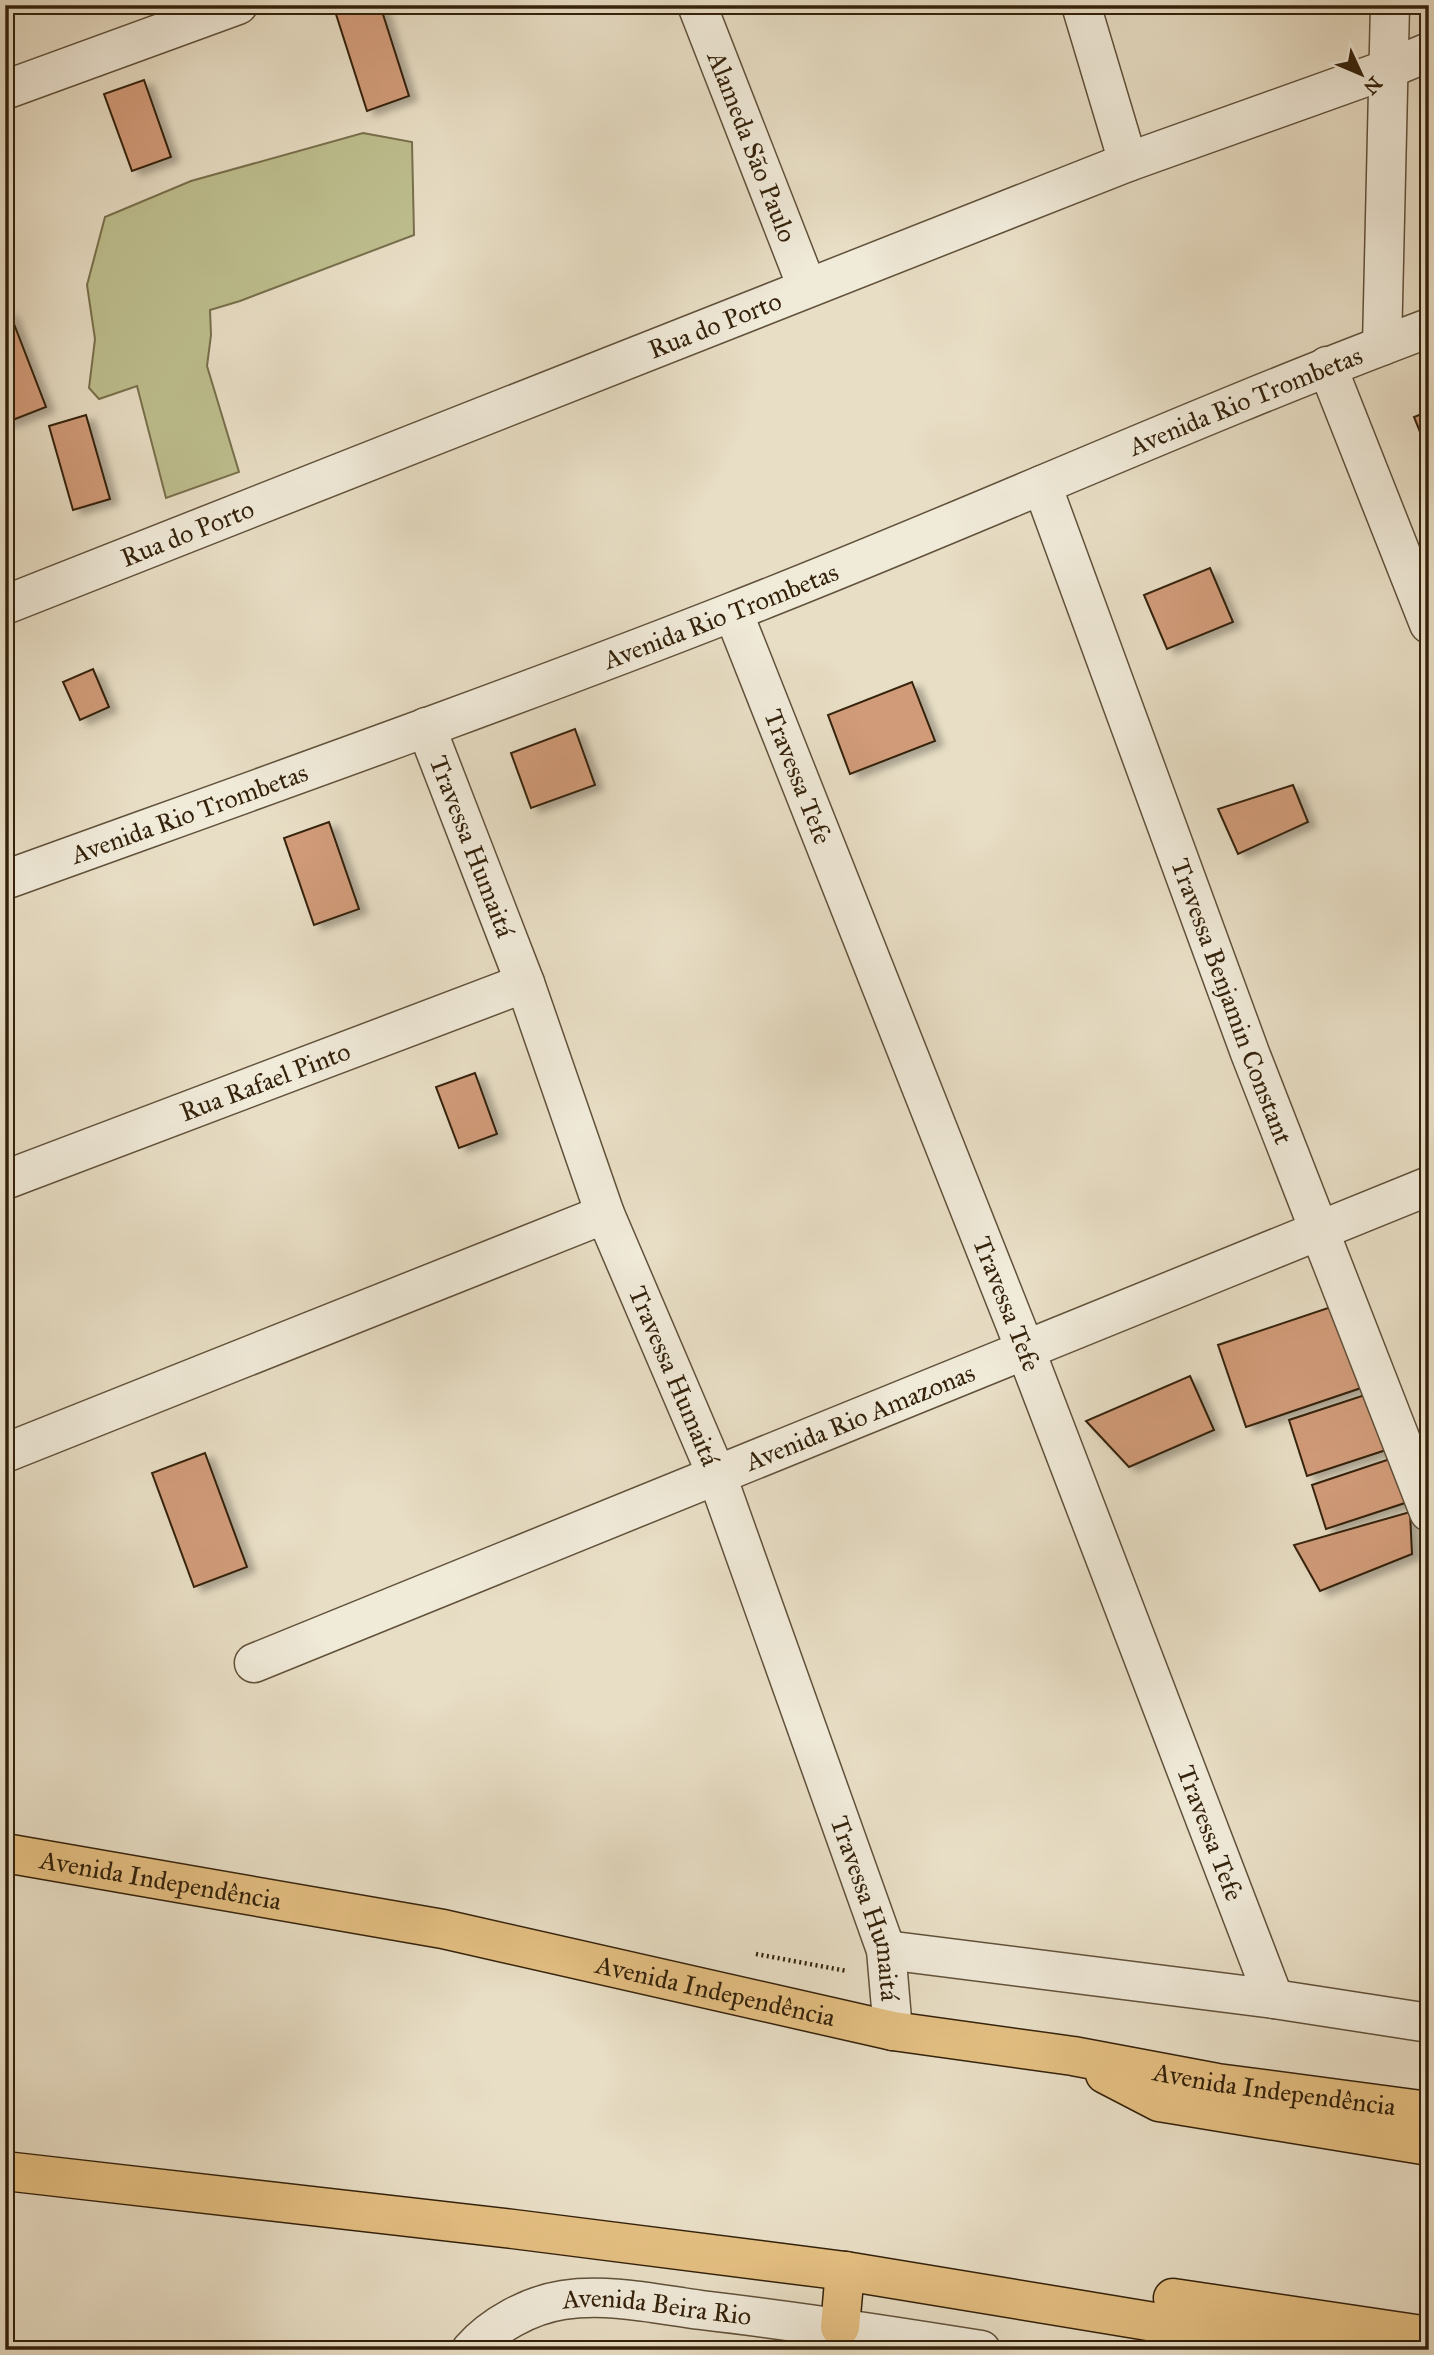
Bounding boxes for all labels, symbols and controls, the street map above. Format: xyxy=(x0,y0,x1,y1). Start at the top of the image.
north arrow xyxy=(1326,38,1396,108)
street label: Alameda São Paulo xyxy=(700,46,804,247)
text: N xyxy=(1359,72,1387,99)
street label: Rua do Porto xyxy=(644,284,786,366)
street label: Avenida Rio Trombetas xyxy=(1123,339,1367,463)
street label: Rua do Porto xyxy=(116,492,258,574)
street label: Avenida Rio Trombetas xyxy=(598,555,843,676)
street label: Travessa Tefe xyxy=(757,705,839,849)
street label: Travessa Humaitá xyxy=(423,751,522,942)
street label: Avenida Rio Trombetas xyxy=(66,756,312,871)
street label: Travessa Benjamin Constant xyxy=(1164,854,1300,1149)
street label: Rua Rafael Pinto xyxy=(175,1035,355,1128)
street label: Travessa Tefe xyxy=(966,1232,1048,1376)
street label: Travessa Humaitá xyxy=(622,1281,727,1471)
street label: Avenida Rio Amazonas xyxy=(740,1356,979,1478)
street label: Travessa Tefe xyxy=(1170,1761,1251,1905)
street label: Travessa Humaitá xyxy=(823,1812,906,2002)
street label: Avenida Independência xyxy=(37,1843,284,1917)
street label: Avenida Independência xyxy=(592,1948,838,2033)
street label: Avenida Independência xyxy=(1150,2055,1398,2122)
street label: Avenida Beira Rio xyxy=(559,2282,753,2332)

